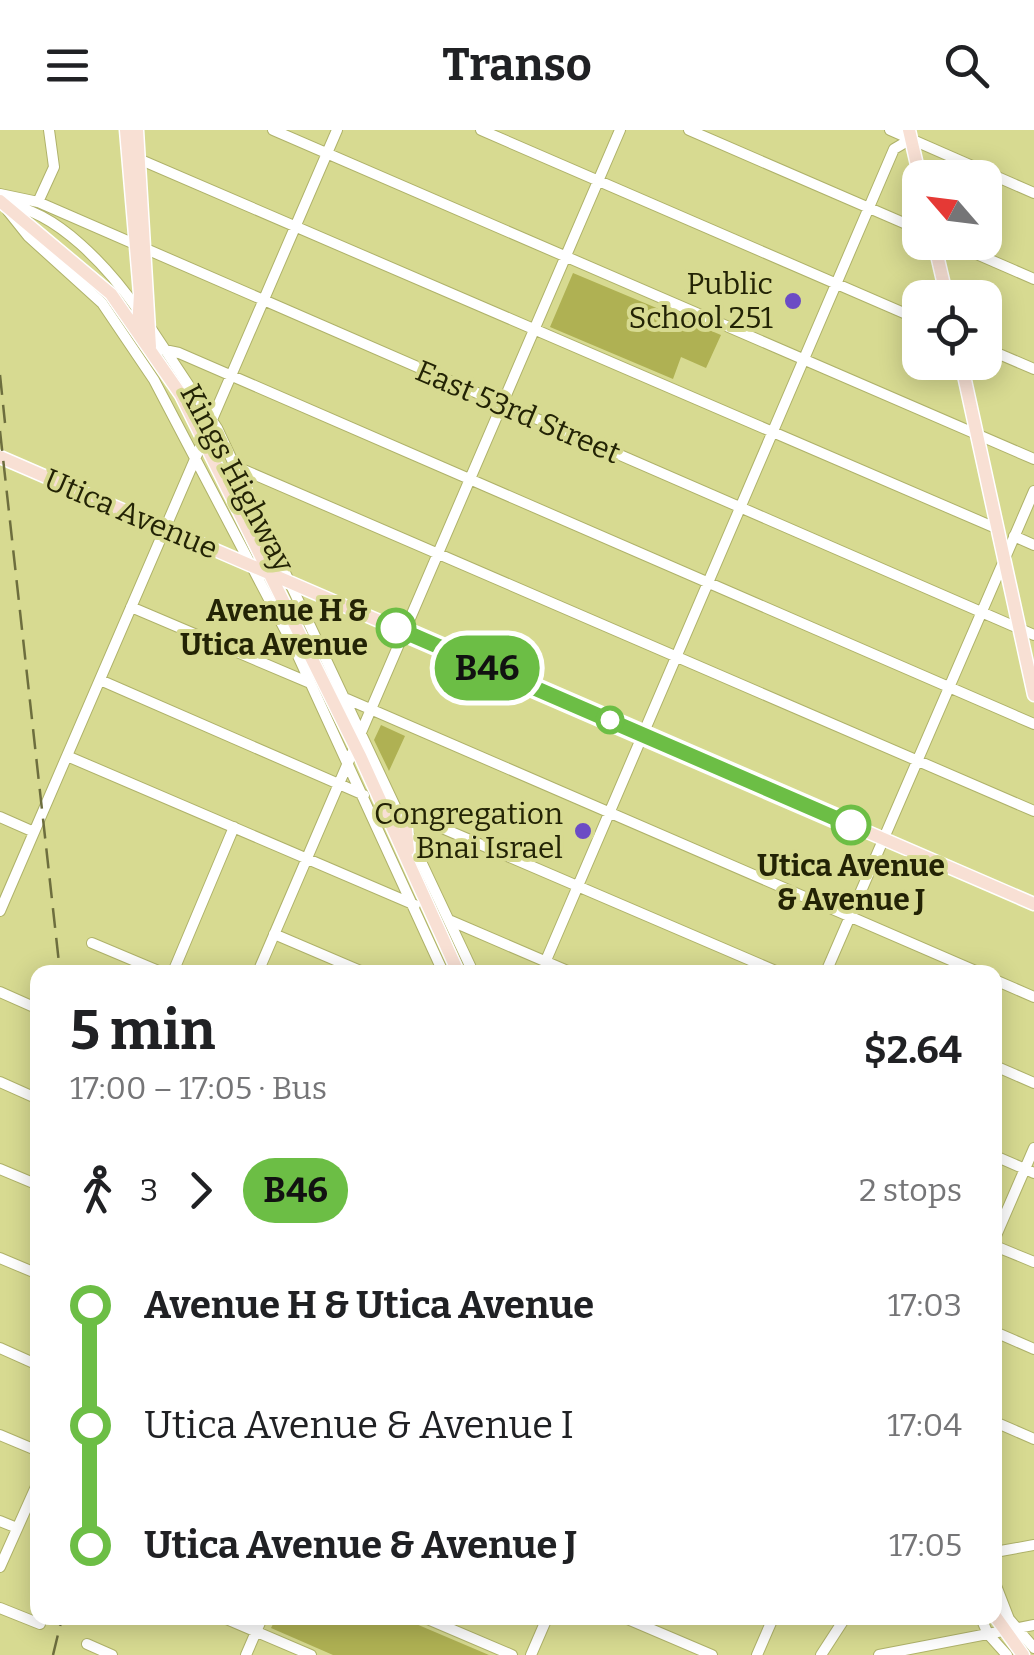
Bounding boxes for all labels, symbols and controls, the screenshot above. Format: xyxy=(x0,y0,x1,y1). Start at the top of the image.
icon: menu xyxy=(40,38,95,93)
text: Transo xyxy=(442,38,592,92)
icon: search xyxy=(939,38,994,93)
north arrow xyxy=(902,160,1002,260)
map controls xyxy=(902,160,1002,380)
place label: Public School 251 xyxy=(629,266,773,336)
button: locate xyxy=(902,280,1002,380)
marker: Public School 251 xyxy=(782,290,804,312)
street label: East 53rd Street xyxy=(410,353,626,471)
street label: Kings Highway xyxy=(172,378,302,578)
street label: Utica Avenue xyxy=(39,461,223,567)
place label: Avenue H & Utica Avenue xyxy=(180,593,368,663)
marker: Avenue H & Utica Avenue xyxy=(377,609,415,647)
line badge: B46 xyxy=(430,636,544,700)
text: B46 xyxy=(455,647,519,689)
unlabelled marker xyxy=(597,707,623,733)
place label: Congregation Bnai Israel xyxy=(374,796,563,866)
marker: Utica Avenue & Avenue J xyxy=(832,806,870,844)
marker: Congregation Bnai Israel xyxy=(572,820,594,842)
place label: Utica Avenue & Avenue J xyxy=(757,848,945,918)
text: 5 min xyxy=(70,998,215,1064)
text: $2.64 xyxy=(864,1027,962,1073)
text: 17:00 – 17:05 · Bus xyxy=(70,1069,327,1107)
icon: walk xyxy=(70,1163,125,1218)
icon: forward xyxy=(173,1163,228,1218)
text: B46 xyxy=(263,1169,328,1211)
text: 3 xyxy=(140,1171,158,1209)
text: 2 stops xyxy=(859,1171,962,1209)
text: Avenue H & Utica Avenue xyxy=(144,1282,594,1328)
text: 17:03 xyxy=(888,1286,962,1324)
text: Utica Avenue & Avenue I xyxy=(144,1402,574,1448)
text: 17:04 xyxy=(887,1406,962,1444)
text: Utica Avenue & Avenue J xyxy=(144,1522,577,1568)
text: 17:05 xyxy=(889,1526,962,1564)

